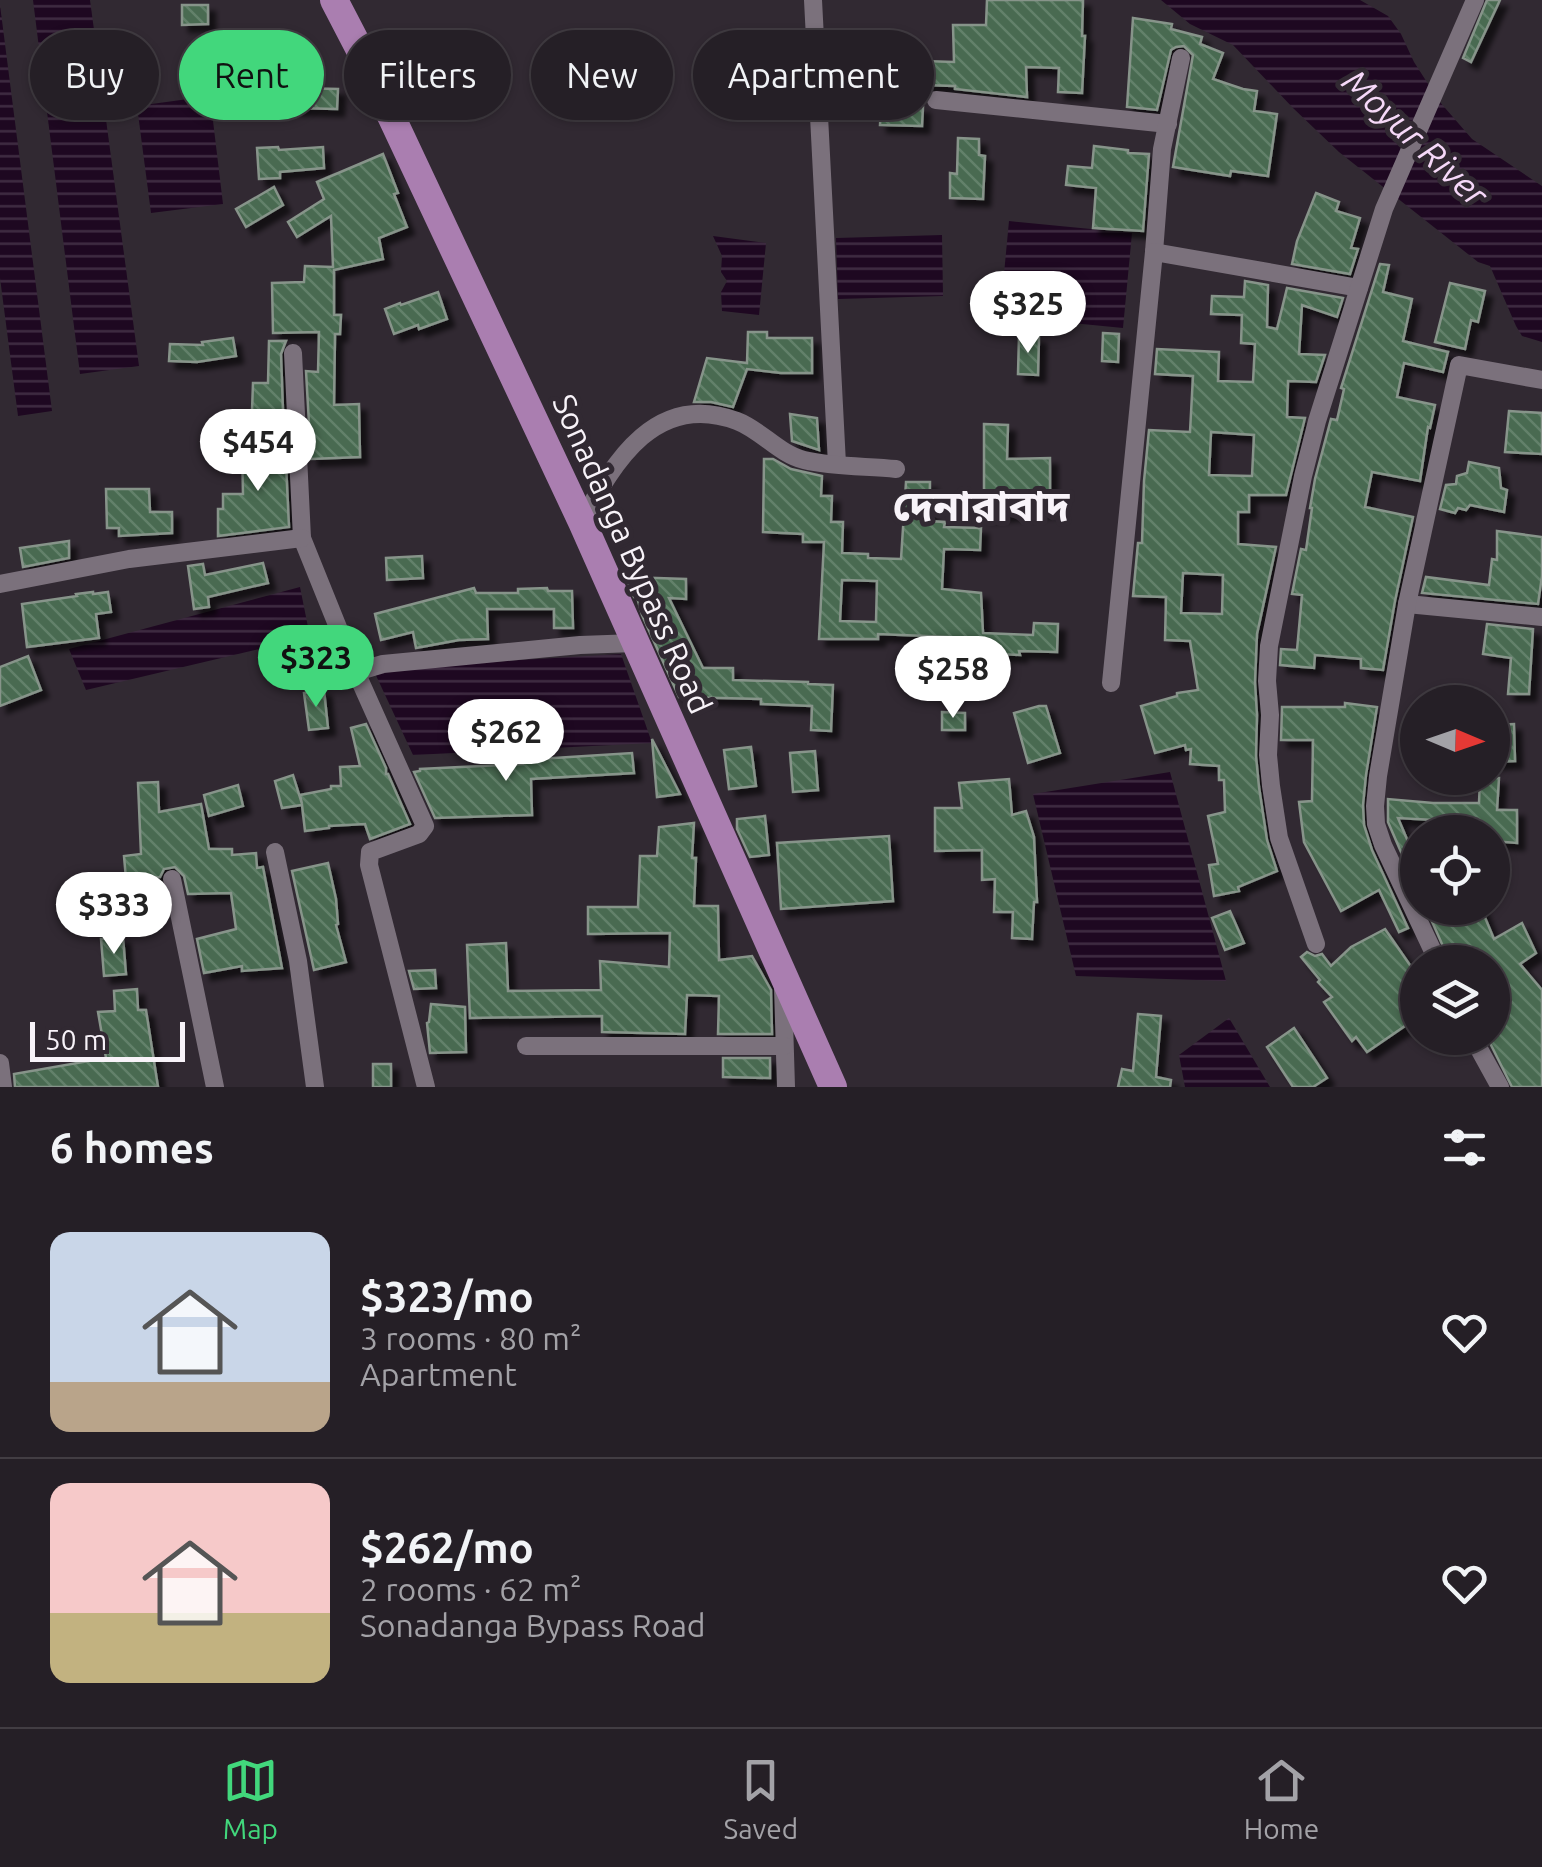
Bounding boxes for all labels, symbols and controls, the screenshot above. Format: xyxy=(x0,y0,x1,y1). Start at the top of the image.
chip: Buy xyxy=(30,30,159,120)
chip: Rent xyxy=(179,30,324,120)
chip: Filters xyxy=(344,30,511,120)
chip: New xyxy=(531,30,673,120)
chip: Apartment xyxy=(693,30,934,120)
water label: Moyur River xyxy=(1335,60,1497,215)
pin: $325 xyxy=(969,271,1087,356)
text: $325 xyxy=(992,285,1064,321)
street label: Sonadanga Bypass Road xyxy=(546,388,720,719)
pin: $454 xyxy=(199,409,317,494)
text: $454 xyxy=(222,423,294,459)
district label: দেনারাবাদ xyxy=(893,482,1071,529)
pin: $323 xyxy=(257,625,375,710)
pin: $258 xyxy=(894,636,1012,721)
text: $323 xyxy=(280,639,352,675)
text: $258 xyxy=(917,650,989,686)
north arrow xyxy=(1400,685,1510,795)
map controls xyxy=(1400,685,1510,1055)
pin: $262 xyxy=(447,699,565,784)
text: $262 xyxy=(470,713,542,749)
button: locate xyxy=(1400,815,1510,925)
pin: $333 xyxy=(55,872,173,957)
text: $333 xyxy=(78,886,150,922)
button: layers xyxy=(1400,945,1510,1055)
scale bar xyxy=(30,1017,185,1062)
text: 50 m xyxy=(45,1024,107,1055)
icon: filters xyxy=(1437,1120,1492,1175)
text: 6 homes xyxy=(50,1124,214,1171)
icon: home xyxy=(130,1272,250,1392)
text: $323/mo xyxy=(360,1273,534,1320)
icon: heart xyxy=(1437,1305,1492,1360)
text: 3 rooms · 80 m² xyxy=(360,1320,581,1356)
text: Apartment xyxy=(360,1356,517,1392)
icon: home xyxy=(130,1523,250,1643)
text: $262/mo xyxy=(360,1524,534,1571)
icon: heart xyxy=(1437,1556,1492,1611)
text: 2 rooms · 62 m² xyxy=(360,1571,581,1607)
text: Sonadanga Bypass Road xyxy=(360,1607,706,1643)
tab: Map xyxy=(223,1753,278,1844)
tab: Saved xyxy=(724,1753,798,1844)
tab: Home xyxy=(1244,1753,1319,1844)

